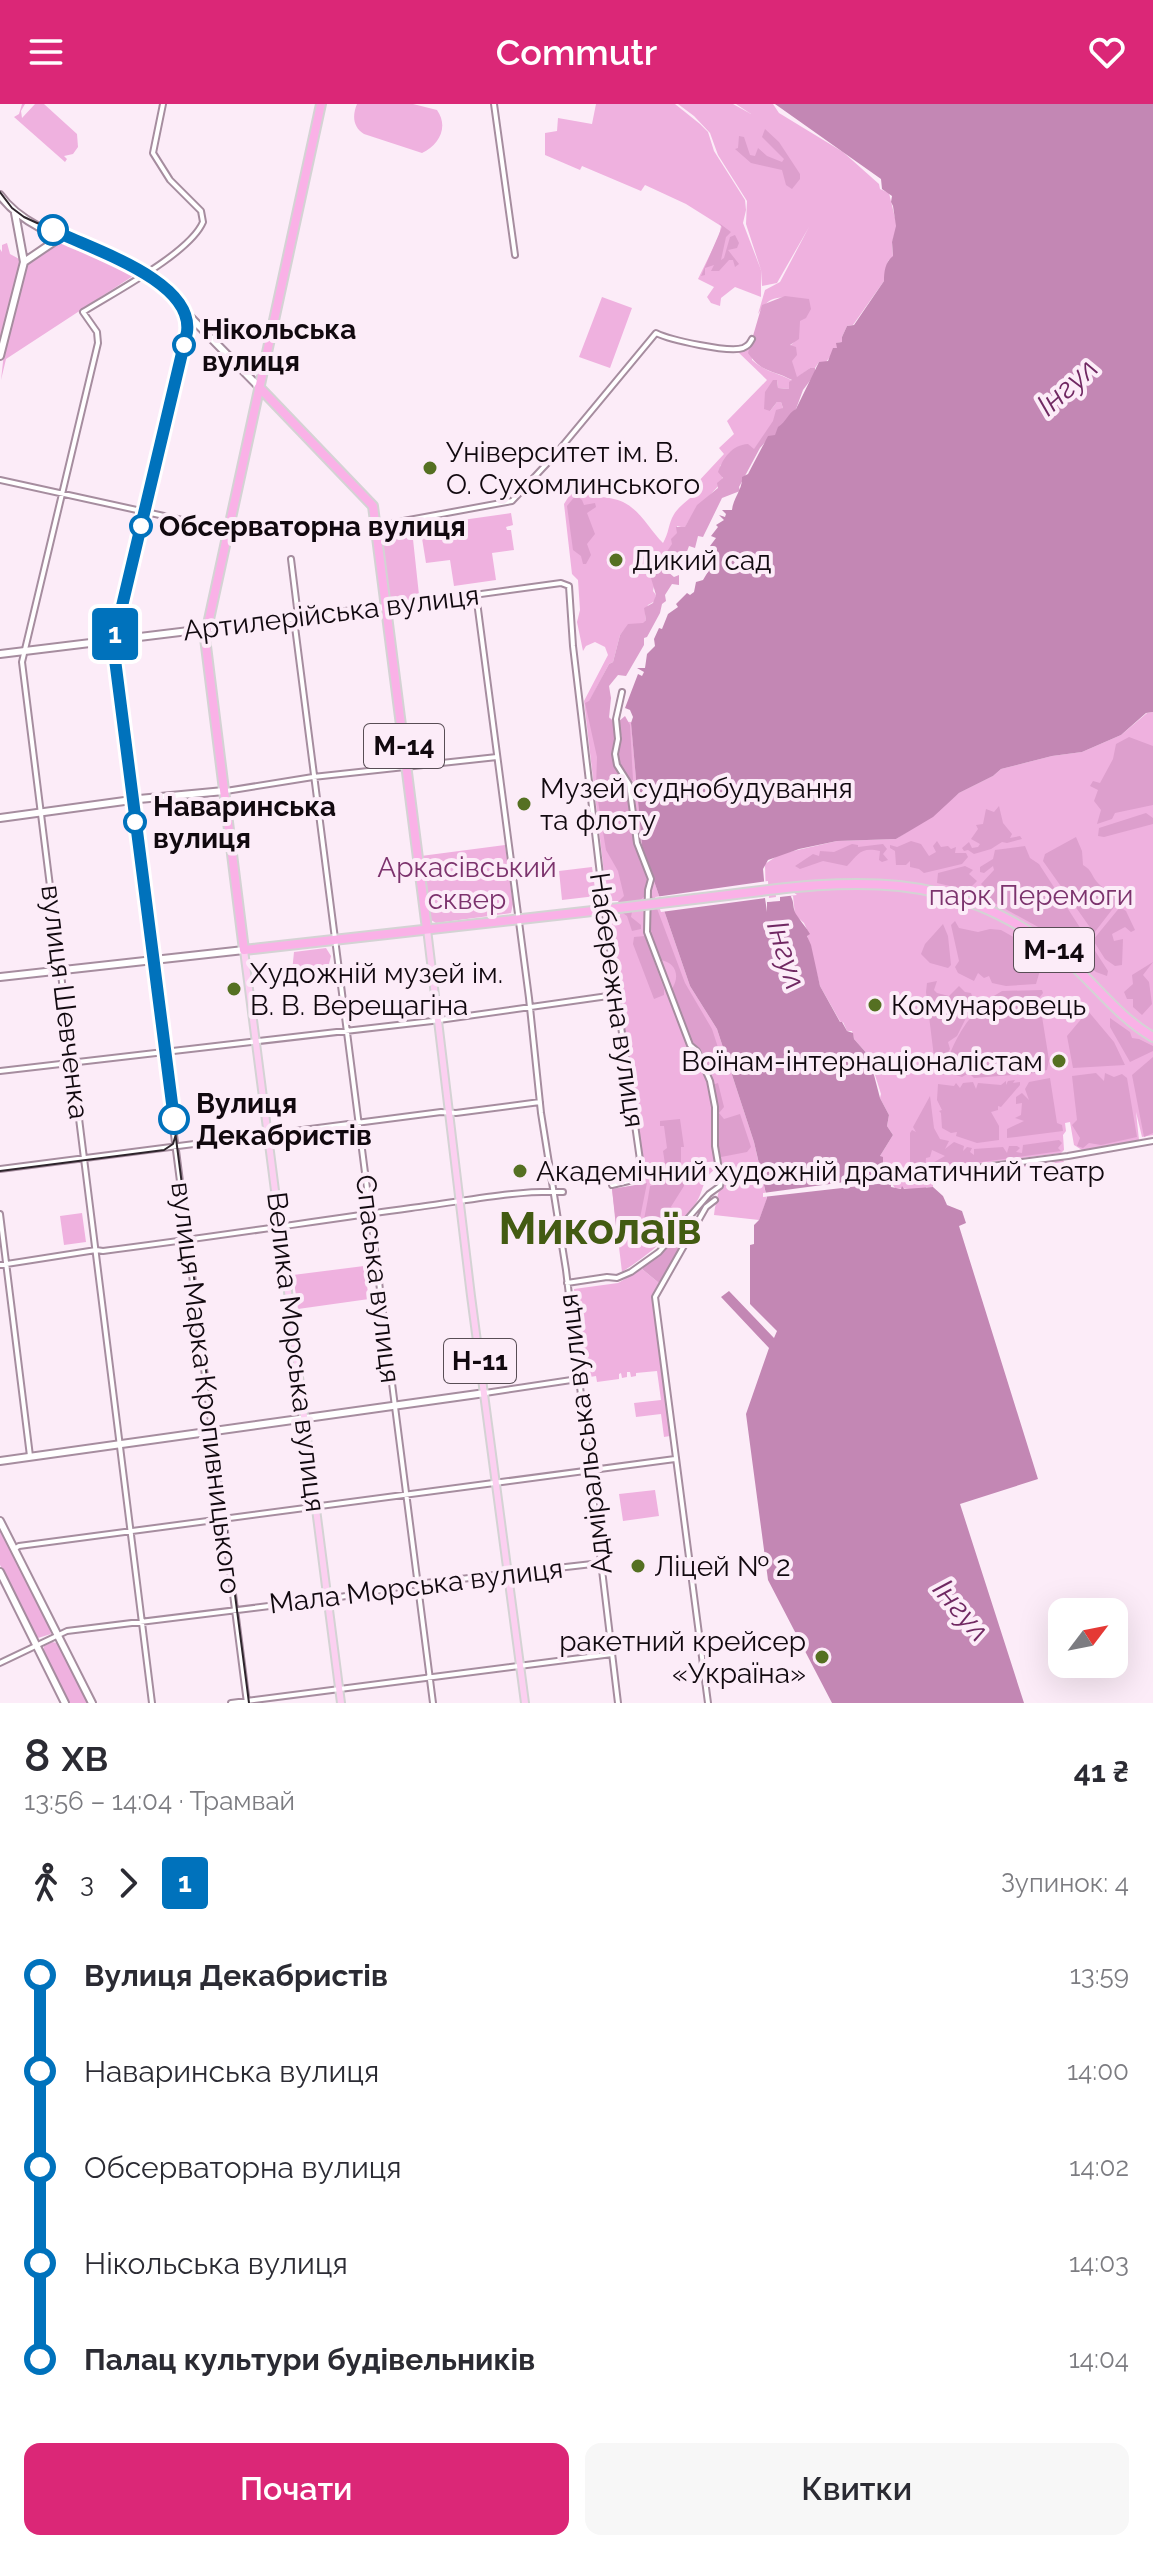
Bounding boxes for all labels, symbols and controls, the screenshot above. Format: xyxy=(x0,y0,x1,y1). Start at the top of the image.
icon: menu xyxy=(24,30,68,74)
icon: heart xyxy=(1085,30,1129,74)
text: Commutr xyxy=(496,31,657,73)
unlabelled marker xyxy=(38,215,68,245)
place label: Нікольська вулиця xyxy=(202,313,356,378)
marker: Нікольська вулиця xyxy=(173,334,195,356)
water label: Інгул xyxy=(1029,350,1105,422)
place label: Університет ім. В. О. Сухомлинського xyxy=(446,436,700,501)
marker: Університет ім. В. О. Сухомлинського xyxy=(421,459,439,477)
place label: Обсерваторна вулиця xyxy=(159,510,466,543)
marker: Обсерваторна вулиця xyxy=(130,515,152,537)
place label: Дикий сад xyxy=(632,544,771,577)
marker: Дикий сад xyxy=(607,551,625,569)
street label: Артилерійська вулиця xyxy=(181,578,481,648)
line badge: 1 xyxy=(89,608,141,660)
text: 1 xyxy=(108,617,122,650)
road number: М-14 xyxy=(364,724,444,768)
place label: Музей суднобудування та флоту xyxy=(540,772,853,837)
place label: Наваринська вулиця xyxy=(153,790,336,855)
marker: Музей суднобудування та флоту xyxy=(515,795,533,813)
marker: Наваринська вулиця xyxy=(124,811,146,833)
park label: Аркасівський сквер xyxy=(377,851,557,916)
street label: Набережна вулиця xyxy=(583,870,651,1130)
park label: парк Перемоги xyxy=(929,879,1133,912)
street label: вулиця Шевченка xyxy=(34,883,96,1121)
water label: Інгул xyxy=(760,917,814,993)
road number: М-14 xyxy=(1014,928,1094,972)
place label: Художній музей ім. В. В. Верещагіна xyxy=(250,957,503,1022)
marker: Художній музей ім. В. В. Верещагіна xyxy=(225,980,243,998)
place label: Комунаровець xyxy=(891,989,1086,1022)
marker: Комунаровець xyxy=(866,996,884,1014)
place label: Воїнам-інтернаціоналістам xyxy=(681,1045,1043,1078)
marker: Воїнам-інтернаціоналістам xyxy=(1050,1052,1068,1070)
place label: Вулиця Декабристів xyxy=(196,1087,372,1152)
marker: Вулиця Декабристів xyxy=(159,1104,189,1134)
place label: Академічний художній драматичний театр xyxy=(536,1155,1105,1188)
marker: Академічний художній драматичний театр xyxy=(511,1162,529,1180)
street label: Спаська вулиця xyxy=(349,1173,407,1385)
street label: вулиця Марка Кропивницького xyxy=(164,1180,248,1596)
street label: Велика Морська вулиця xyxy=(260,1190,332,1514)
district label: Миколаїв xyxy=(498,1203,702,1254)
street label: Адміральська вулиця xyxy=(551,1292,619,1576)
road number: Н-11 xyxy=(444,1339,516,1383)
place label: Ліцей № 2 xyxy=(654,1550,791,1583)
street label: Мала Морська вулиця xyxy=(267,1552,565,1620)
marker: Ліцей № 2 xyxy=(629,1557,647,1575)
water label: Інгул xyxy=(926,1572,998,1648)
north arrow xyxy=(1048,1598,1128,1678)
map controls xyxy=(1048,1598,1128,1678)
place label: ракетний крейсер «Україна» xyxy=(559,1625,806,1690)
marker: ракетний крейсер «Україна» xyxy=(813,1648,831,1666)
text: 8 хв xyxy=(24,1730,109,1781)
text: 41 ₴ xyxy=(1074,1754,1129,1789)
text: 13:56 – 14:04 · Трамвай xyxy=(24,1786,295,1816)
icon: walk xyxy=(24,1861,68,1905)
icon: forward xyxy=(106,1861,150,1905)
text: 1 xyxy=(178,1866,192,1899)
text: 3 xyxy=(80,1868,94,1898)
text: Зупинок: 4 xyxy=(1001,1868,1129,1898)
text: Вулиця Декабристів xyxy=(84,1958,388,1993)
text: 13:59 xyxy=(1070,1960,1129,1990)
text: Наваринська вулиця xyxy=(84,2054,379,2089)
text: 14:00 xyxy=(1067,2056,1129,2086)
text: Обсерваторна вулиця xyxy=(84,2150,402,2185)
text: 14:02 xyxy=(1069,2152,1129,2182)
text: Нікольська вулиця xyxy=(84,2246,348,2281)
text: 14:03 xyxy=(1069,2248,1129,2278)
text: Палац культури будівельників xyxy=(84,2342,535,2377)
text: 14:04 xyxy=(1069,2344,1129,2374)
button: Почати xyxy=(24,2443,569,2535)
button: Квитки xyxy=(585,2443,1129,2535)

